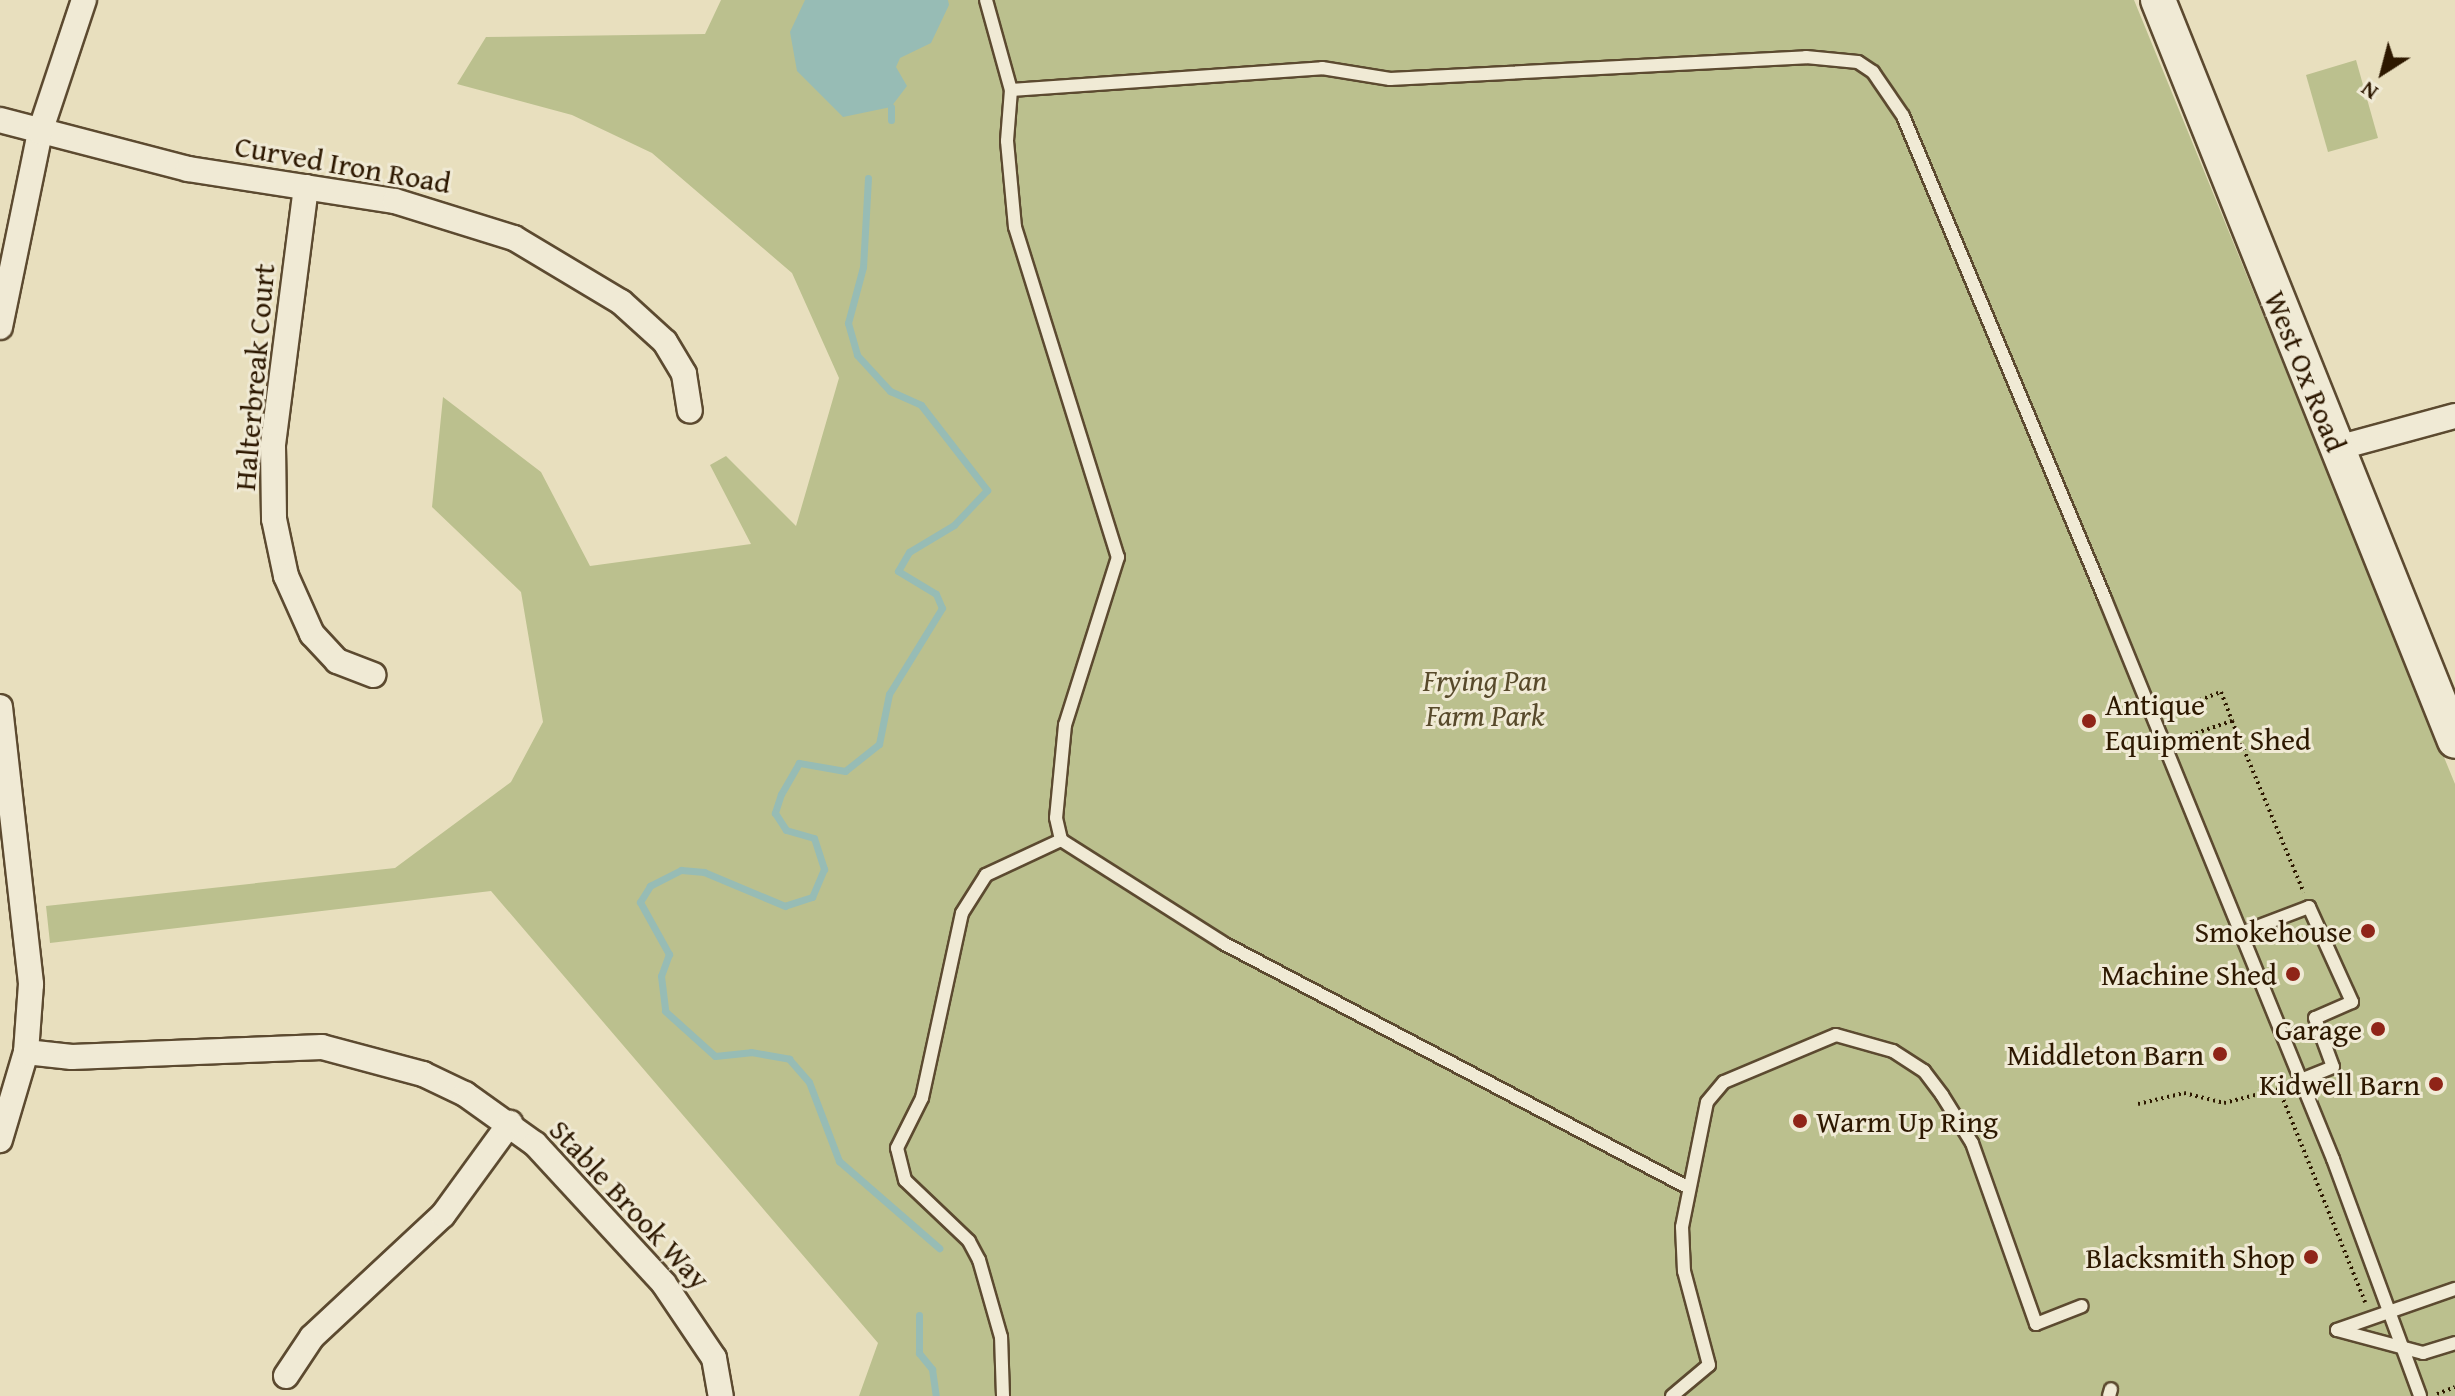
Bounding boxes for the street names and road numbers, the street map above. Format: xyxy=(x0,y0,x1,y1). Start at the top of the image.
street label: Curved Iron Road xyxy=(232,127,454,201)
street label: Halterbreak Court xyxy=(226,262,282,492)
street label: West Ox Road xyxy=(2257,285,2355,457)
street label: Stable Brook Way xyxy=(542,1112,718,1296)

